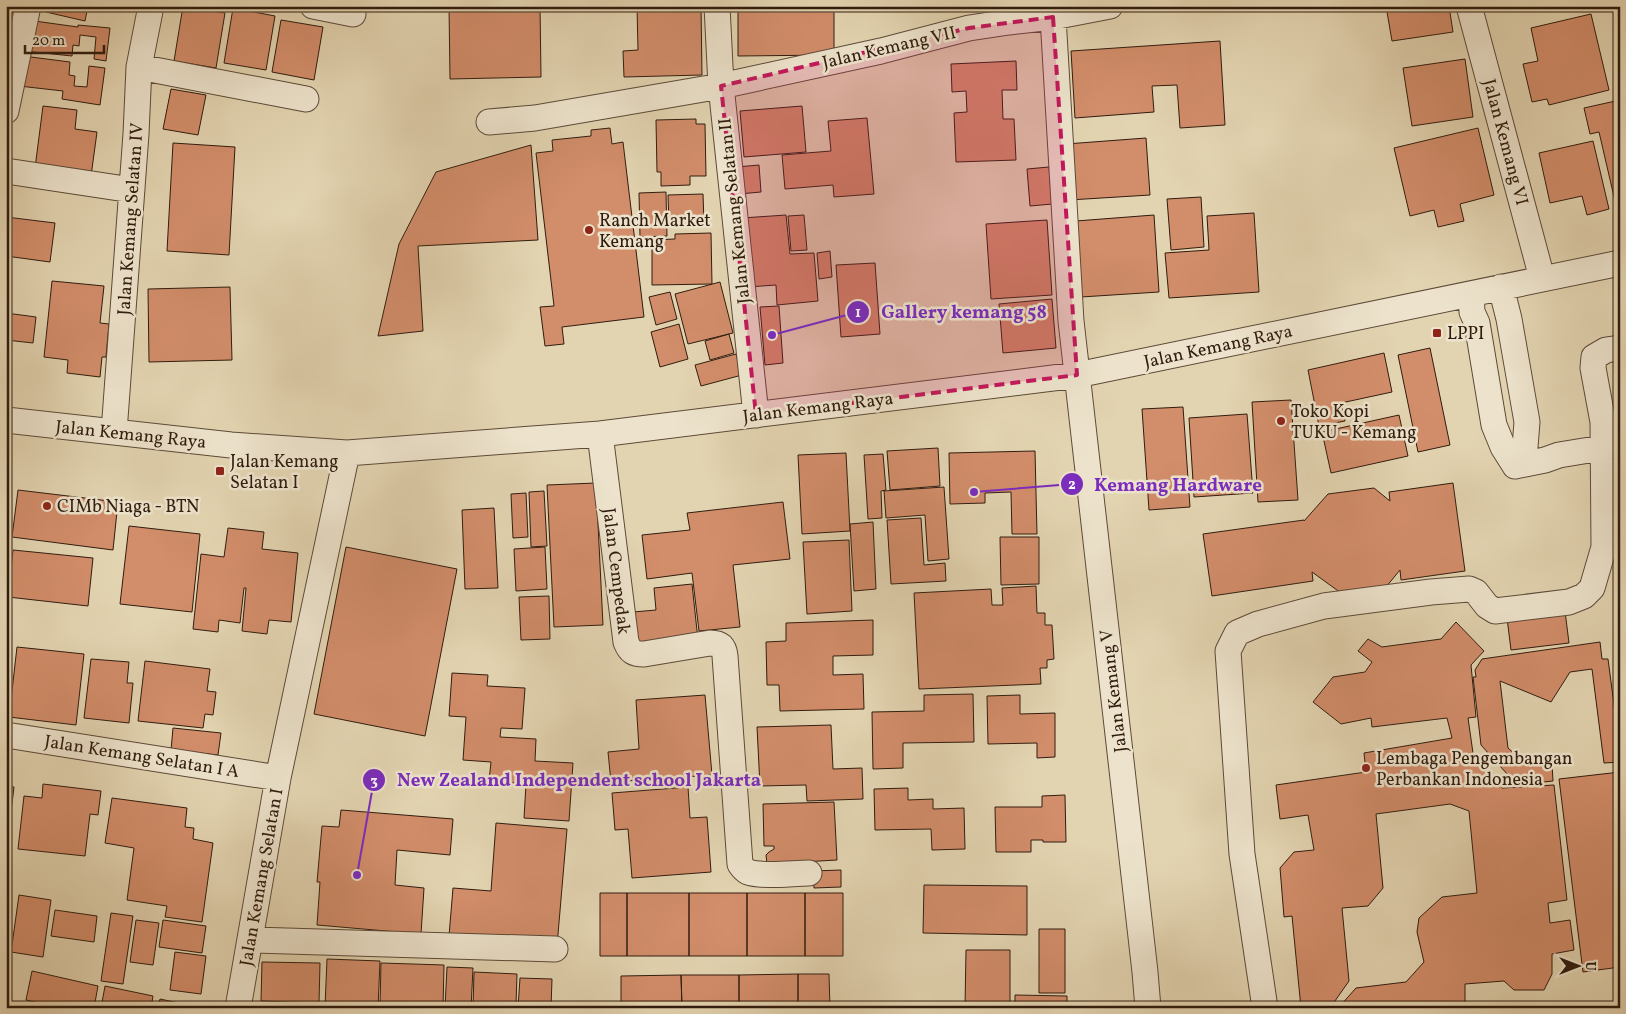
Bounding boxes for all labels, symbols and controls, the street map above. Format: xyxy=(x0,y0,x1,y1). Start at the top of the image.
street label: Jalan Kemang VII xyxy=(820,21,959,76)
scale bar xyxy=(25,22,104,54)
text: 20 m xyxy=(32,31,65,52)
street label: Jalan Kemang VI xyxy=(1476,76,1533,209)
street label: Jalan Kemang Selatan II xyxy=(713,117,758,305)
street label: Jalan Kemang Selatan IV xyxy=(112,122,151,316)
place label: Ranch Market Kemang xyxy=(599,209,711,255)
marker: Ranch Market Kemang xyxy=(583,224,595,236)
callout: Gallery kemang 58 xyxy=(846,295,1057,329)
text: Gallery kemang 58 xyxy=(881,300,1047,326)
text: 1 xyxy=(855,303,861,324)
street label: Jalan Kemang Raya xyxy=(1142,319,1295,375)
place label: LPPI xyxy=(1447,322,1484,347)
marker: LPPI xyxy=(1431,327,1443,339)
street label: Jalan Kemang Raya xyxy=(741,387,895,430)
place label: Toko Kopi TUKU - Kemang xyxy=(1291,400,1416,446)
street label: Jalan Kemang Raya xyxy=(54,415,207,456)
marker: Toko Kopi TUKU - Kemang xyxy=(1275,415,1287,427)
place label: Jalan Kemang Selatan I xyxy=(230,450,338,496)
marker: Jalan Kemang Selatan I xyxy=(214,465,226,477)
callout: Kemang Hardware xyxy=(1059,467,1272,501)
text: Kemang Hardware xyxy=(1094,473,1262,499)
text: 2 xyxy=(1068,475,1076,496)
place label: CIMb Niaga - BTN xyxy=(57,495,199,520)
marker: CIMb Niaga - BTN xyxy=(41,500,53,512)
street label: Jalan Cempedak xyxy=(595,506,636,636)
street label: Jalan Kemang V xyxy=(1095,628,1134,754)
street label: Jalan Kemang Selatan I A xyxy=(43,730,241,785)
place label: Lembaga Pengembangan Perbankan Indonesia xyxy=(1376,747,1573,793)
marker: Lembaga Pengembangan Perbankan Indonesia xyxy=(1360,762,1372,774)
callout: New Zealand Independent school Jakarta xyxy=(362,763,771,797)
text: New Zealand Independent school Jakarta xyxy=(397,768,761,794)
text: 3 xyxy=(370,771,378,792)
street label: Jalan Kemang Selatan I xyxy=(234,786,290,968)
north arrow xyxy=(1554,942,1604,992)
text: U xyxy=(1580,961,1599,971)

